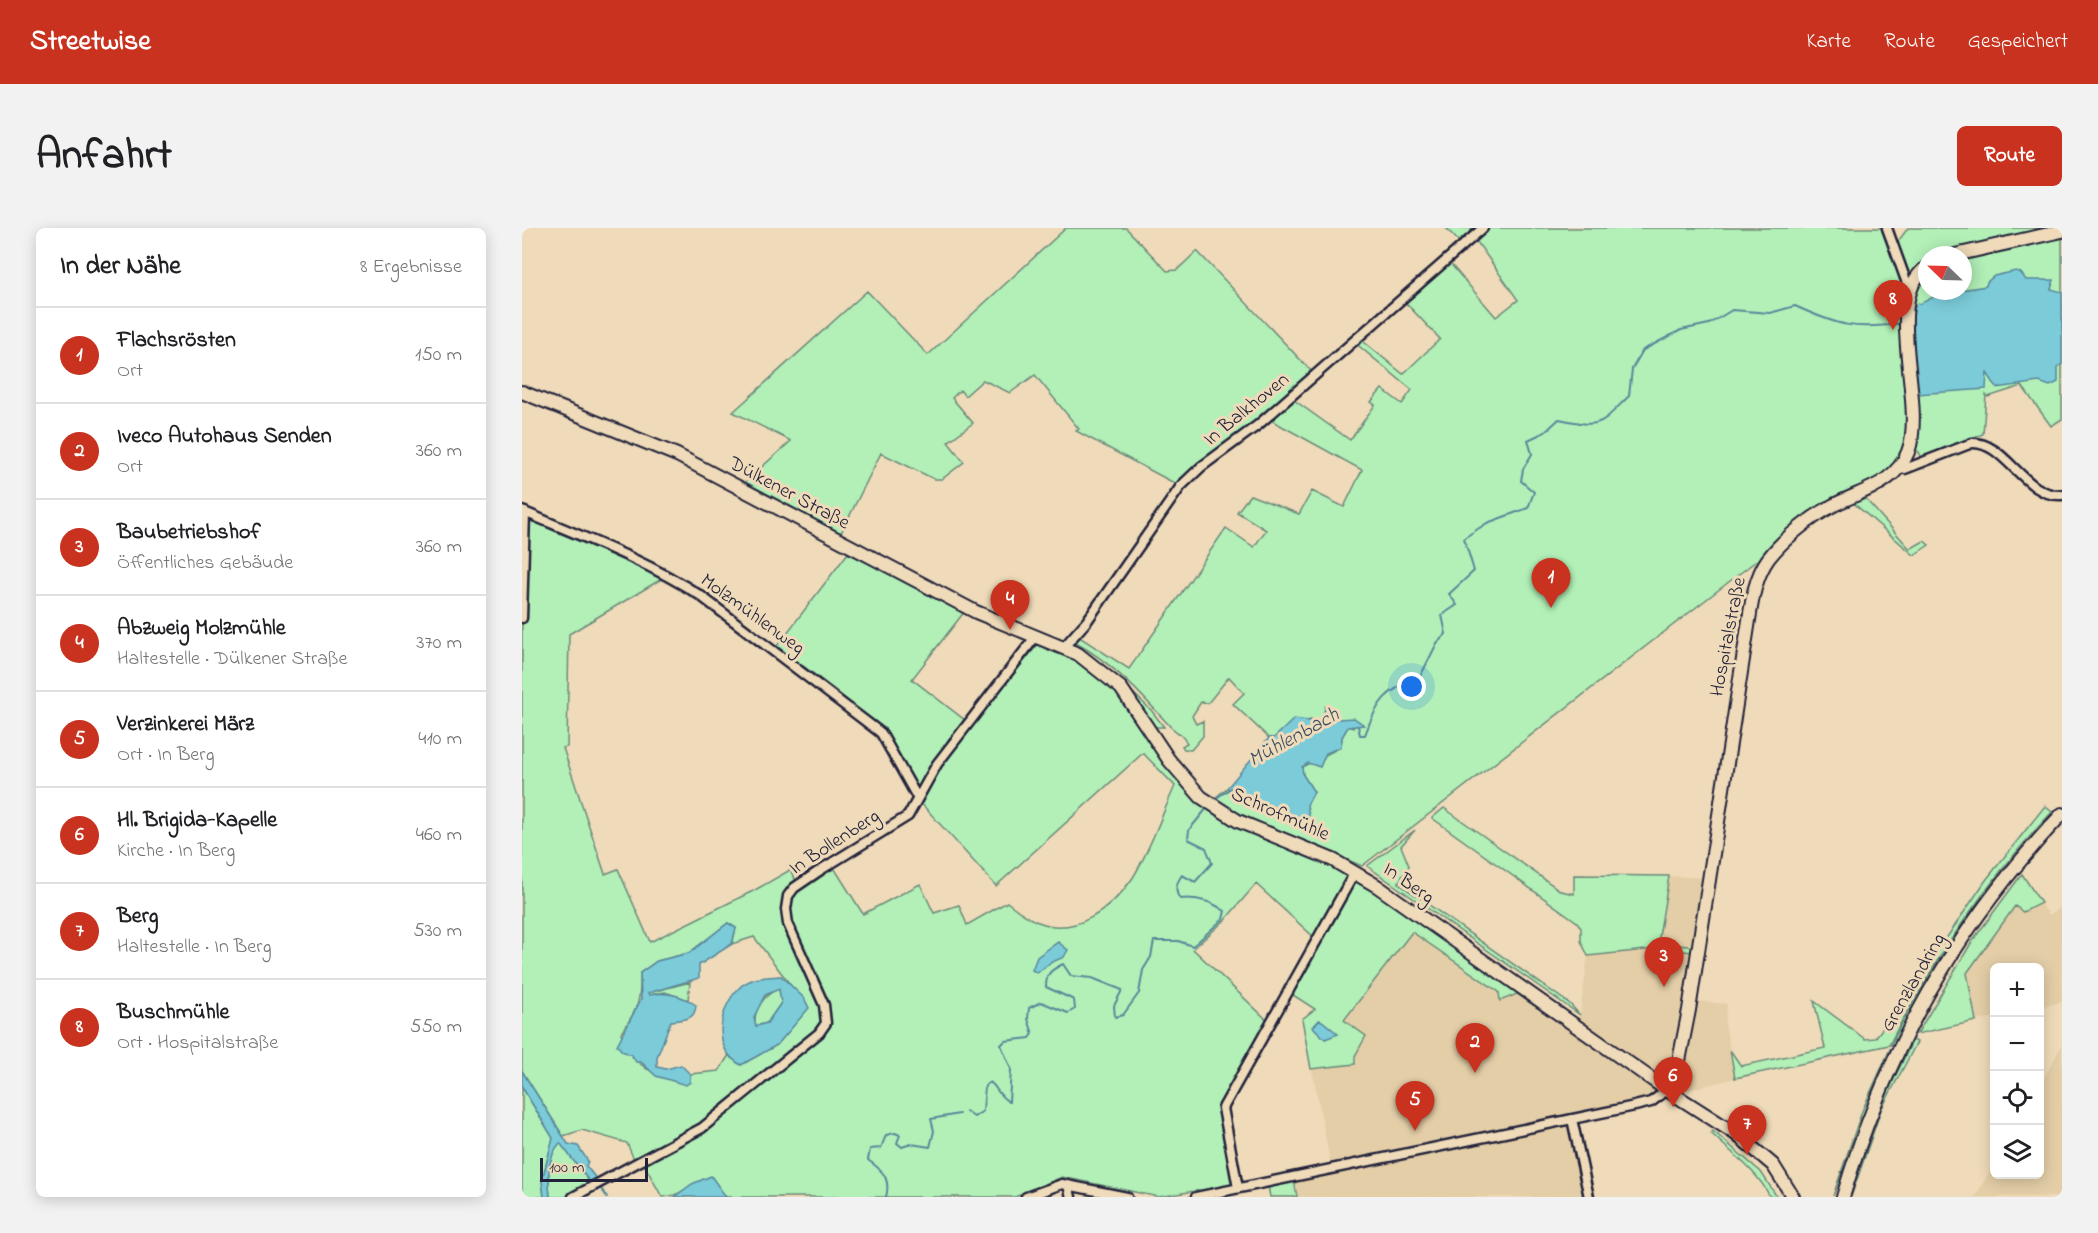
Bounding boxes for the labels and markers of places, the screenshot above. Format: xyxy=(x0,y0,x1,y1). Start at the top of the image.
pin: 8 xyxy=(1874,280,1912,330)
pin: 1 xyxy=(1532,558,1570,608)
pin: 4 xyxy=(990,580,1030,630)
pin: 3 xyxy=(1644,938,1684,987)
pin: 2 xyxy=(1456,1024,1494,1073)
pin: 6 xyxy=(1654,1058,1692,1107)
pin: 5 xyxy=(1396,1082,1434,1131)
pin: 7 xyxy=(1728,1106,1766,1155)

